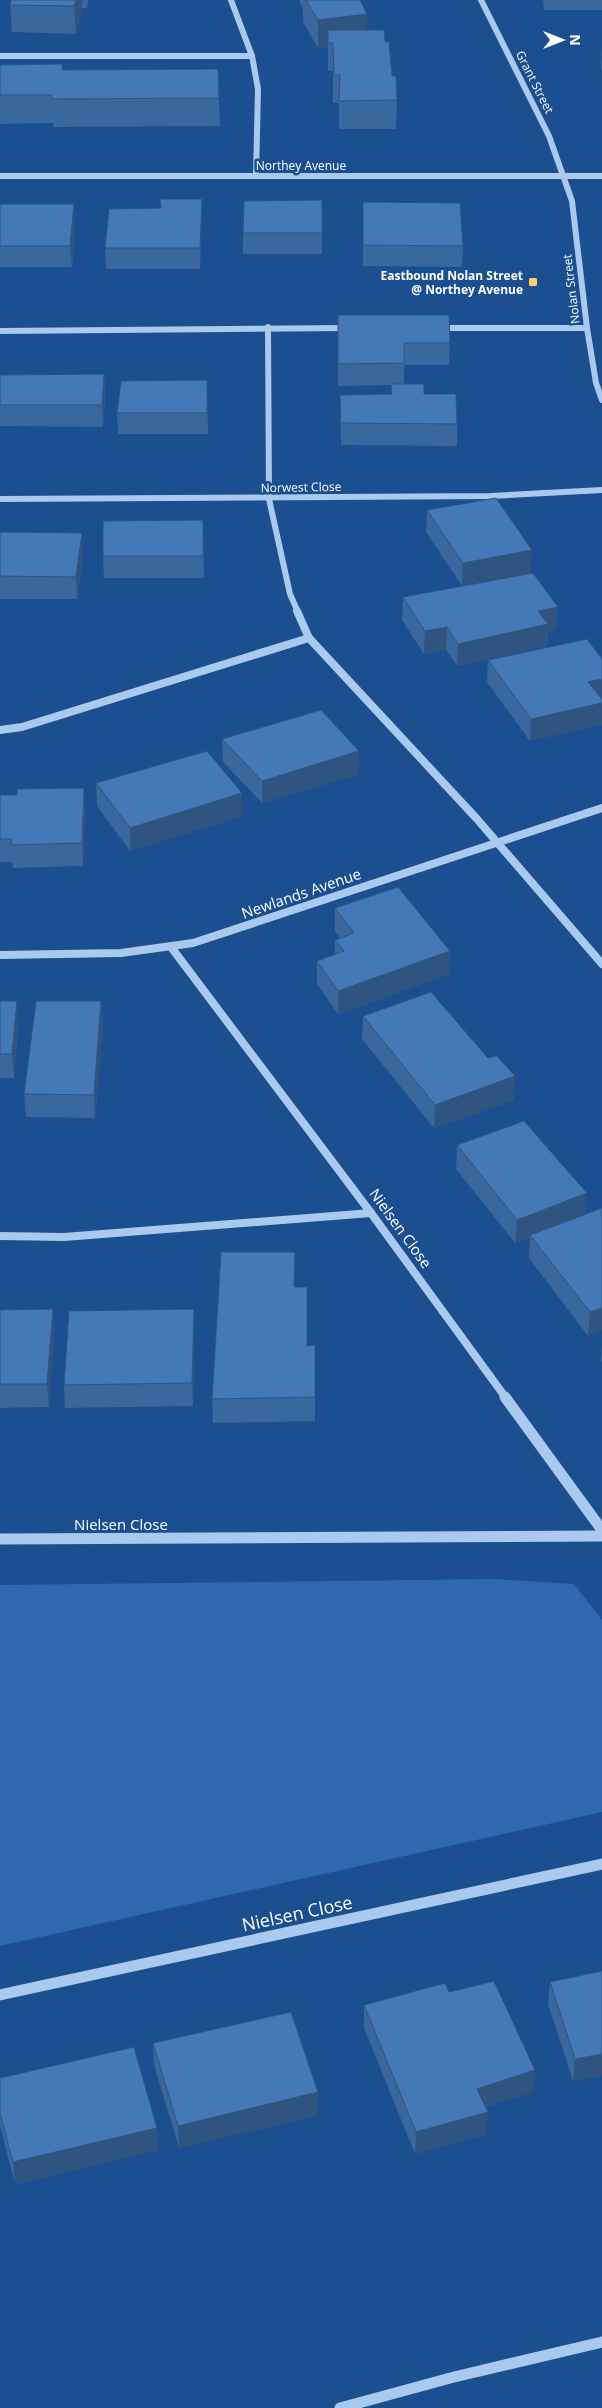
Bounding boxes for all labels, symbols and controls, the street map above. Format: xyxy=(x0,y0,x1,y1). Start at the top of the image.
north arrow xyxy=(537,15,587,65)
text: N xyxy=(566,34,585,46)
street label: Grant Street xyxy=(512,48,558,116)
street label: Northey Avenue xyxy=(256,157,346,174)
street label: Nolan Street xyxy=(558,253,584,325)
place label: Eastbound Nolan Street @ Northey Avenue xyxy=(381,267,523,298)
marker: Eastbound Nolan Street @ Northey Avenue xyxy=(527,276,539,288)
street label: Norwest Close xyxy=(261,478,342,496)
street label: Newlands Avenue xyxy=(239,863,363,923)
street label: Nielsen Close xyxy=(365,1184,437,1272)
street label: Nielsen Close xyxy=(74,1514,168,1534)
street label: Nielsen Close xyxy=(239,1890,355,1936)

